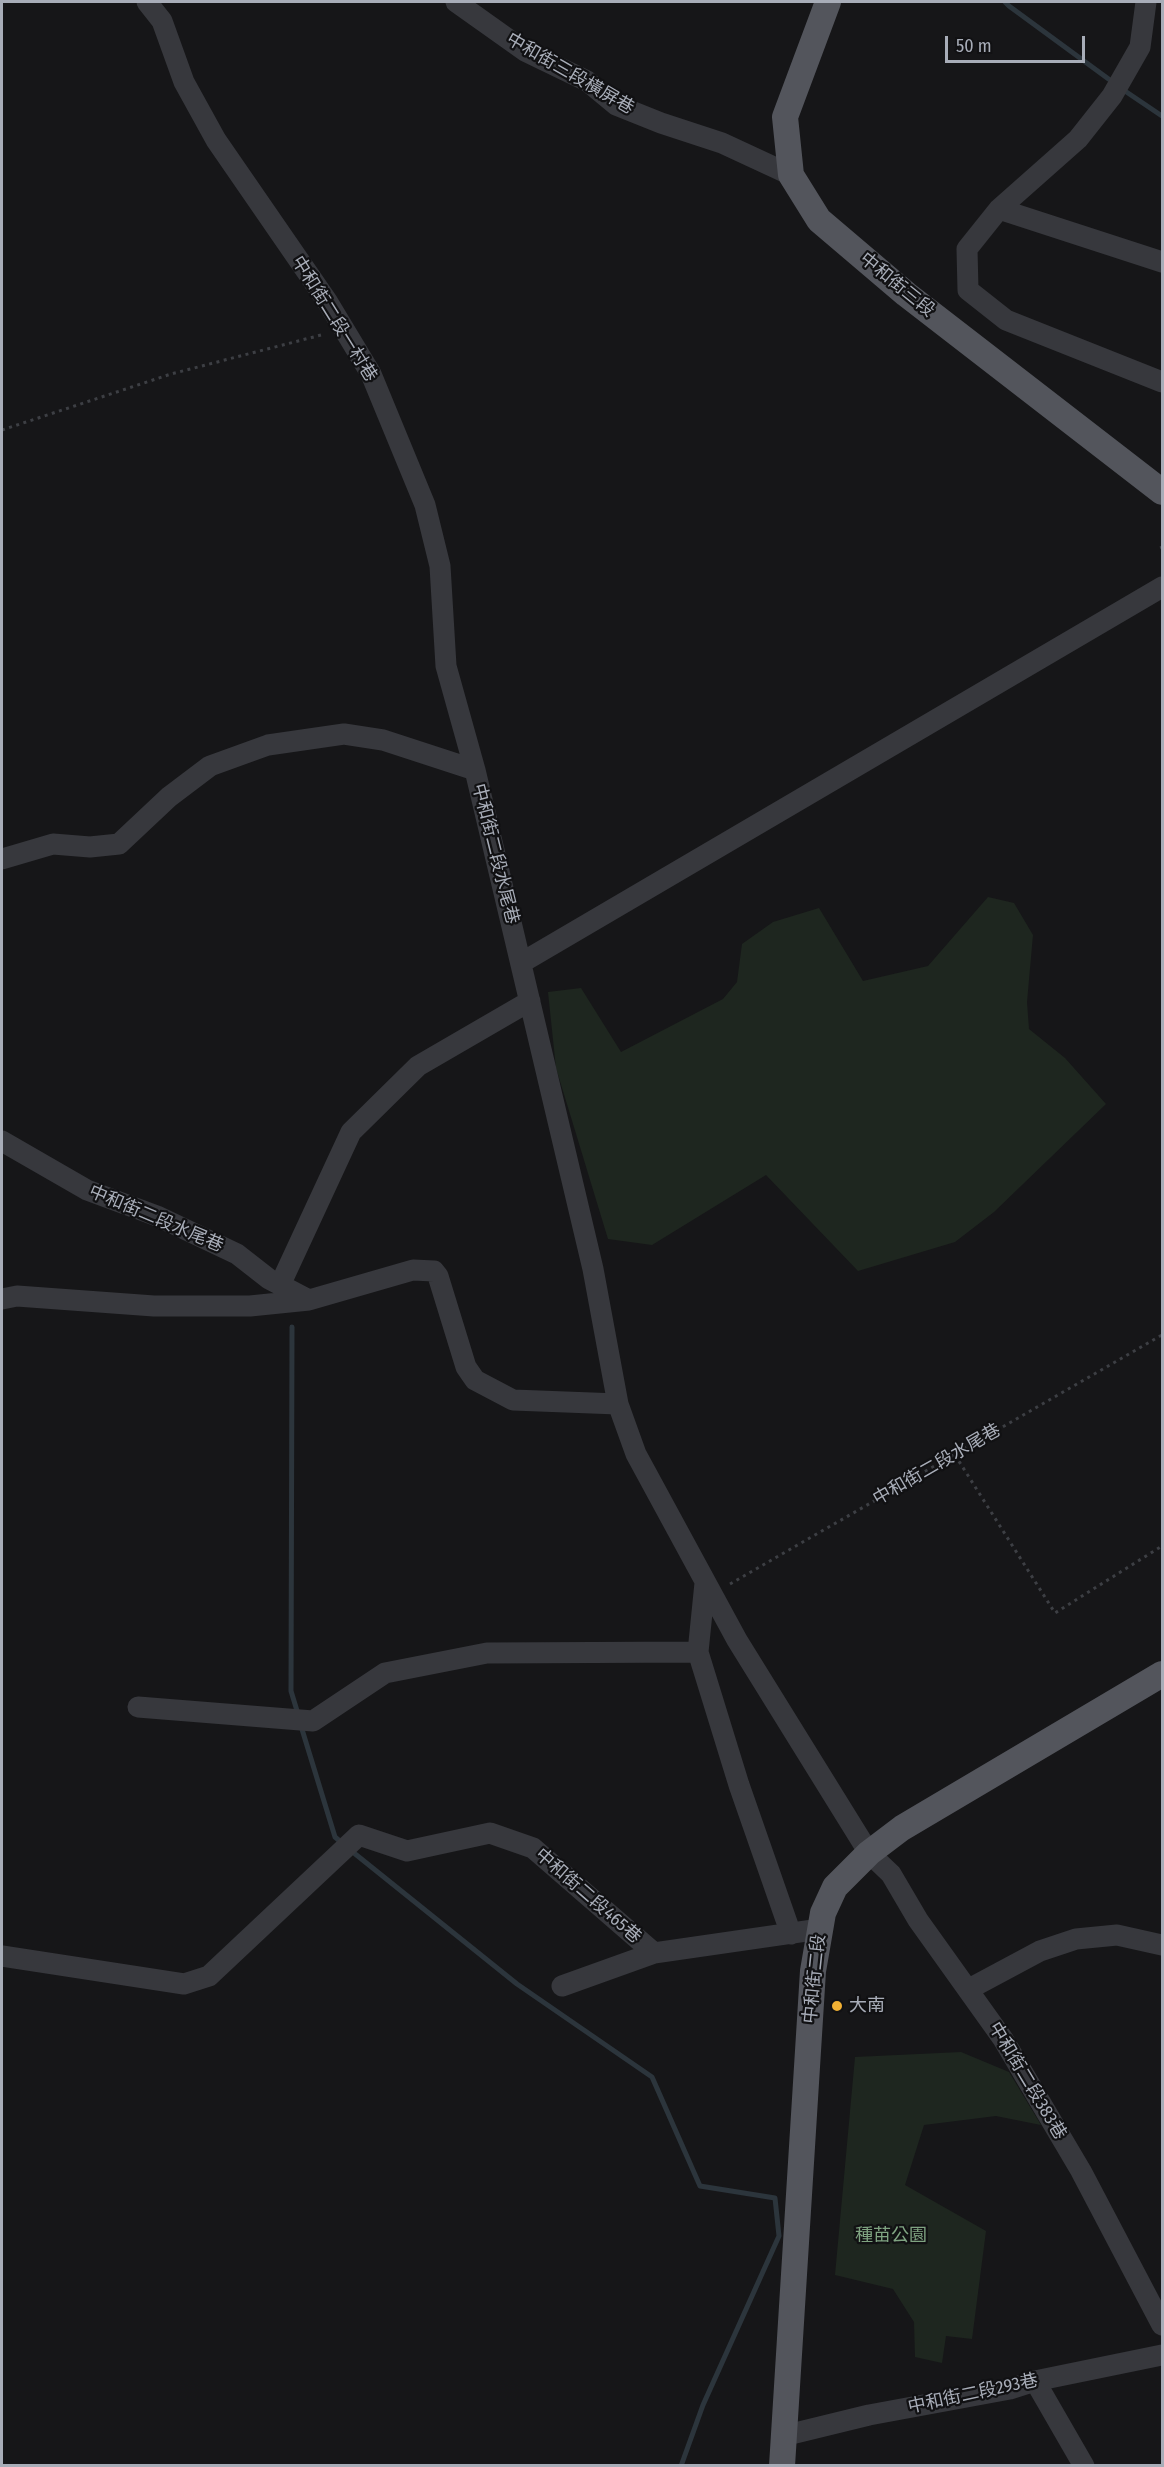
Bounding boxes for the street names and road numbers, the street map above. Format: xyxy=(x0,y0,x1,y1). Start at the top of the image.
street label: 中和街三段橫屏巷 xyxy=(502,29,638,119)
street label: 中和街三段 xyxy=(855,248,939,322)
street label: 中和街二段一村巷 xyxy=(287,252,381,386)
street label: 中和街二段水尾巷 xyxy=(467,782,523,926)
street label: 中和街二段水尾巷 xyxy=(86,1181,226,1257)
street label: 中和街二段水尾巷 xyxy=(869,1420,1005,1510)
street label: 中和街二段465巷 xyxy=(530,1844,646,1948)
street label: 中和街二段 xyxy=(800,1933,830,2025)
street label: 中和街二段383巷 xyxy=(983,2018,1071,2144)
street label: 中和街二段293巷 xyxy=(906,2370,1040,2418)

